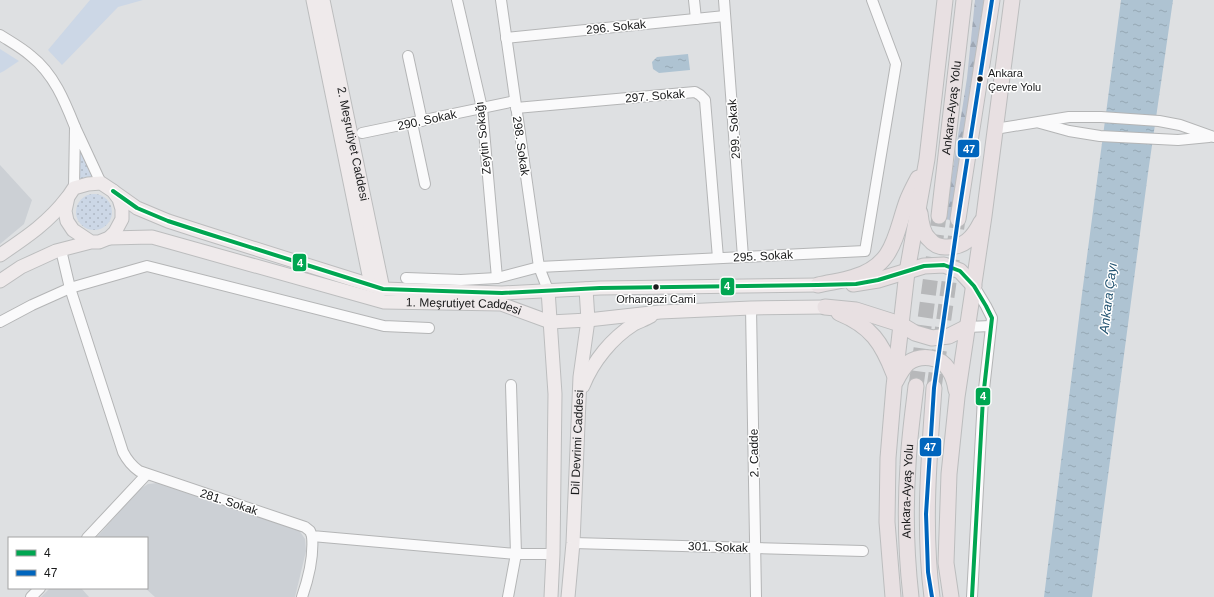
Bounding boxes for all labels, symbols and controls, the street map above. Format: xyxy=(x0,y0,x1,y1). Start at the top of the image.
street label: 296. Sokak xyxy=(585,17,648,37)
street label: Ankara-Ayaş Yolu xyxy=(939,60,964,156)
place label: Ankara Çevre Yolu xyxy=(988,67,1041,93)
marker: Ankara Çevre Yolu xyxy=(975,74,985,84)
street label: 2. Meşrutiyet Caddesi xyxy=(334,86,372,202)
street label: 297. Sokak xyxy=(624,86,687,106)
street label: 299. Sokak xyxy=(725,98,743,159)
street label: Zeytin Sokağı xyxy=(472,101,494,175)
street label: 290. Sokak xyxy=(396,107,459,133)
street label: 298. Sokak xyxy=(510,115,532,178)
line badge: 47 xyxy=(957,139,980,158)
text: 47 xyxy=(963,143,975,155)
street label: 295. Sokak xyxy=(733,247,794,265)
line badge: 4 xyxy=(292,253,307,272)
text: 4 xyxy=(297,257,304,269)
water label: Ankara Çayı xyxy=(1096,261,1120,335)
line badge: 4 xyxy=(720,277,735,296)
text: 4 xyxy=(724,280,731,292)
marker: Orhangazi Cami xyxy=(651,282,661,292)
place label: Orhangazi Cami xyxy=(616,293,696,305)
street label: 1. Meşrutiyet Caddesi xyxy=(406,295,523,318)
line badge: 4 xyxy=(975,387,991,406)
street label: Dil Devrimi Caddesi xyxy=(568,389,586,495)
text: 4 xyxy=(980,390,987,402)
street label: 2. Cadde xyxy=(747,428,761,477)
line badge: 47 xyxy=(919,437,942,457)
text: 47 xyxy=(924,441,936,453)
street label: Ankara-Ayaş Yolu xyxy=(899,443,916,539)
street label: 281. Sokak xyxy=(198,486,261,518)
legend xyxy=(8,537,148,589)
street label: 301. Sokak xyxy=(688,539,749,555)
text: 4 xyxy=(44,546,51,560)
text: 47 xyxy=(44,566,58,580)

